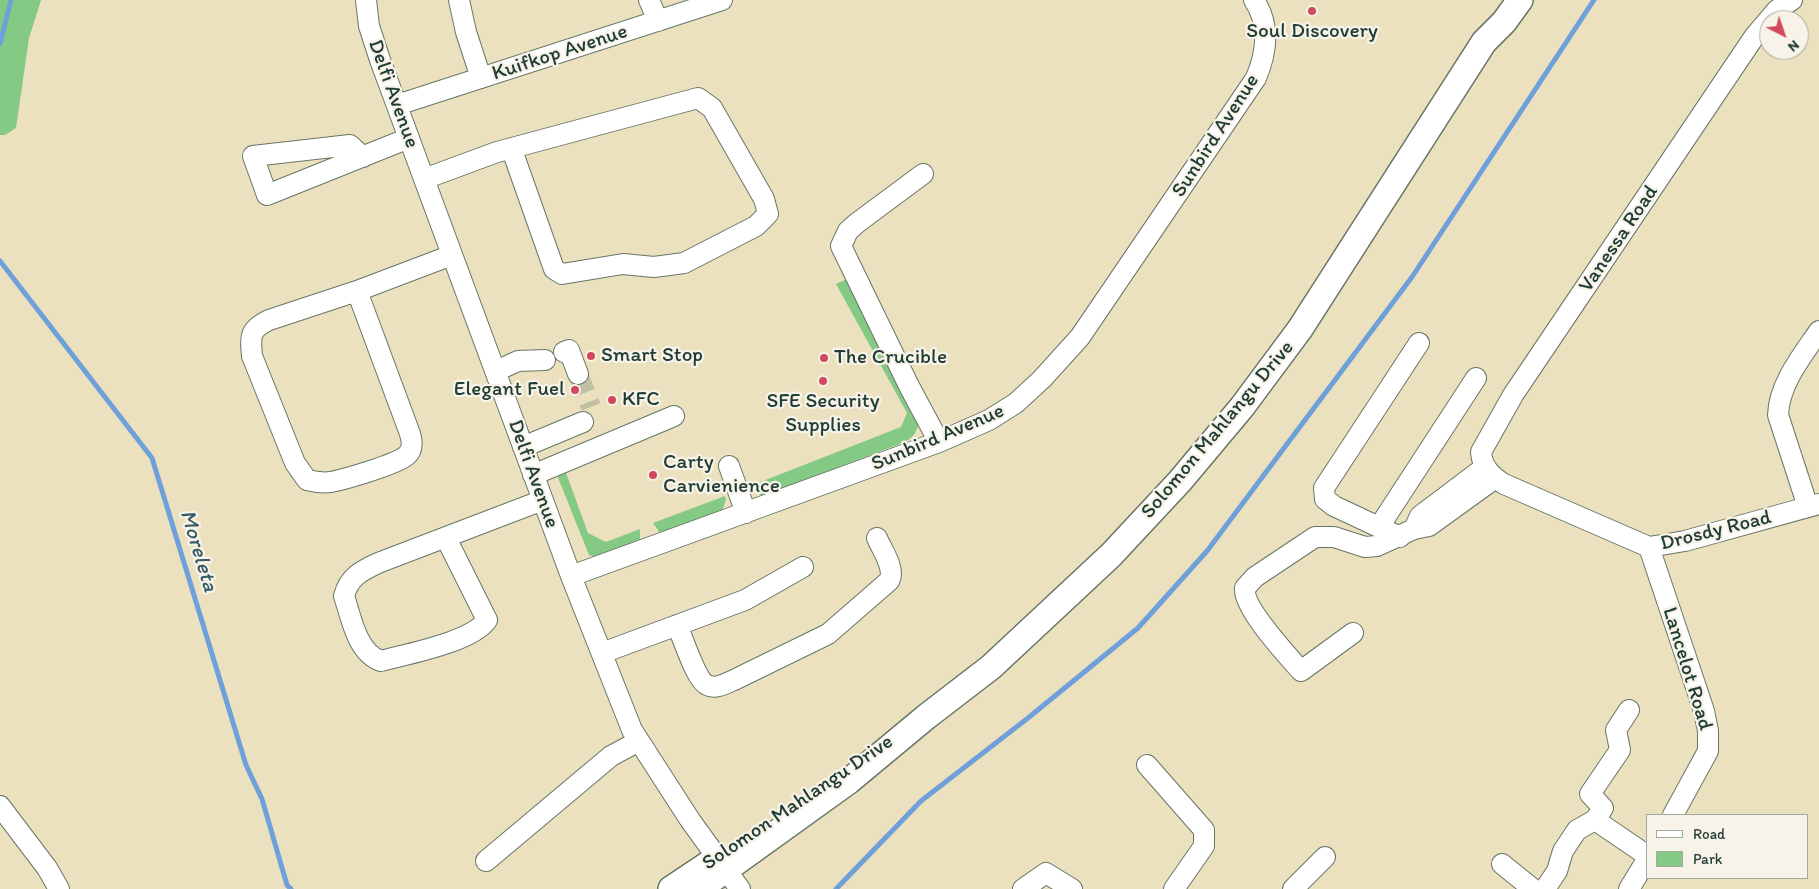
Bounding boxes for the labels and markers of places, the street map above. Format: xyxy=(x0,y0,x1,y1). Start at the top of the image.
marker: Soul Discovery xyxy=(1306,5,1318,17)
place label: Soul Discovery xyxy=(1246,19,1378,45)
place label: Smart Stop xyxy=(601,343,703,369)
place label: The Crucible xyxy=(834,345,947,371)
marker: Smart Stop xyxy=(585,350,597,362)
marker: The Crucible xyxy=(818,352,830,364)
marker: SFE Security Supplies xyxy=(817,375,829,387)
place label: Elegant Fuel xyxy=(454,377,565,403)
marker: Elegant Fuel xyxy=(569,384,581,396)
place label: KFC xyxy=(622,387,660,413)
place label: SFE Security Supplies xyxy=(766,389,880,439)
marker: KFC xyxy=(606,394,618,406)
place label: Carty Carvienience xyxy=(663,450,780,500)
marker: Carty Carvienience xyxy=(647,469,659,481)

